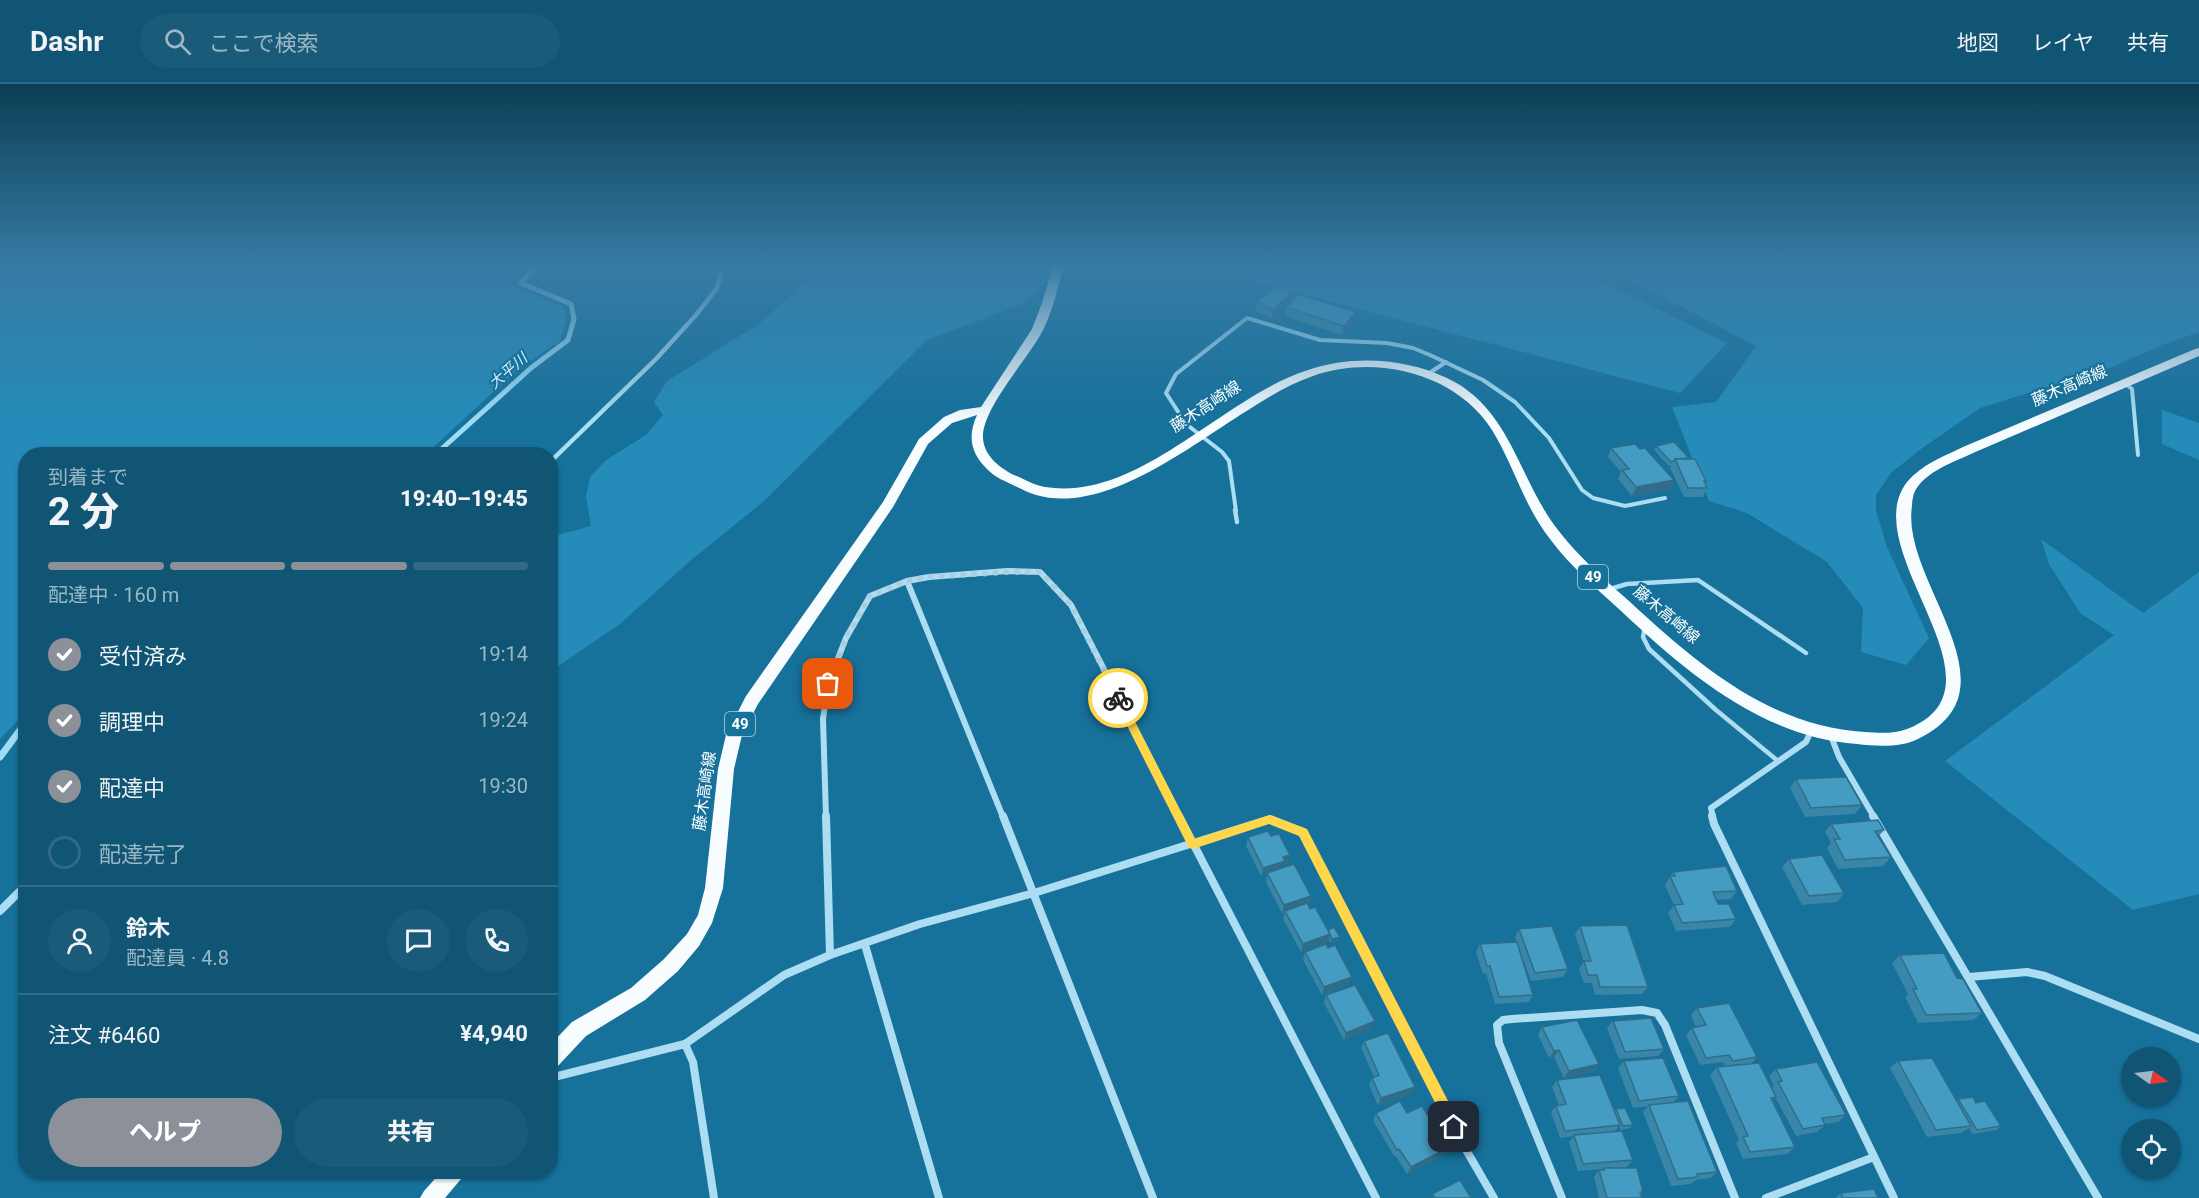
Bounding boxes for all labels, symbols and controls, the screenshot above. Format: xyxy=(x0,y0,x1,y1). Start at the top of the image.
search box xyxy=(140,14,560,68)
text: Dashr xyxy=(30,25,104,58)
icon: search xyxy=(161,25,194,58)
text: ここで検索 xyxy=(209,31,319,56)
text: 地図 xyxy=(1957,31,1999,55)
text: レイヤ xyxy=(2032,31,2094,55)
text: 共有 xyxy=(2127,31,2169,55)
water label: 大平川 xyxy=(485,348,532,393)
street label: 藤木高崎線 xyxy=(2029,361,2110,410)
street label: 藤木高崎線 xyxy=(1167,377,1244,436)
text: 到着まで xyxy=(48,465,128,489)
text: 19:40–19:45 xyxy=(400,486,528,511)
text: 2 分 xyxy=(48,489,119,535)
road number: 49 xyxy=(1578,565,1608,589)
street label: 藤木高崎線 xyxy=(1630,581,1703,647)
text: 配達中 · 160 m xyxy=(48,583,179,607)
icon: check xyxy=(48,638,81,671)
text: 19:14 xyxy=(478,642,528,666)
text: 受付済み xyxy=(99,644,187,669)
pin xyxy=(802,658,853,709)
icon: bag xyxy=(811,667,844,700)
courier xyxy=(1088,668,1148,728)
icon: bike xyxy=(1102,682,1135,715)
icon: check xyxy=(48,704,81,737)
text: 19:24 xyxy=(478,708,528,732)
text: 調理中 xyxy=(99,710,165,735)
road number: 49 xyxy=(725,712,755,736)
street label: 藤木高崎線 xyxy=(690,750,719,832)
icon: check xyxy=(48,770,81,803)
text: 19:30 xyxy=(478,774,528,798)
text: 配達中 xyxy=(99,776,165,801)
text: 配達完了 xyxy=(99,842,187,867)
button: person xyxy=(48,909,111,972)
button: chat xyxy=(387,909,450,972)
button: phone xyxy=(465,909,528,972)
text: 鈴木 xyxy=(126,916,170,941)
text: 配達員 · 4.8 xyxy=(126,946,229,970)
text: ¥4,940 xyxy=(460,1021,528,1046)
text: 注文 #6460 xyxy=(48,1023,160,1048)
north arrow xyxy=(2121,1047,2181,1107)
map controls xyxy=(2121,1047,2181,1179)
button: ヘルプ xyxy=(48,1098,282,1167)
button: 共有 xyxy=(294,1098,528,1167)
pin xyxy=(1428,1101,1479,1152)
icon: home xyxy=(1437,1110,1470,1143)
button: locate xyxy=(2121,1119,2181,1179)

